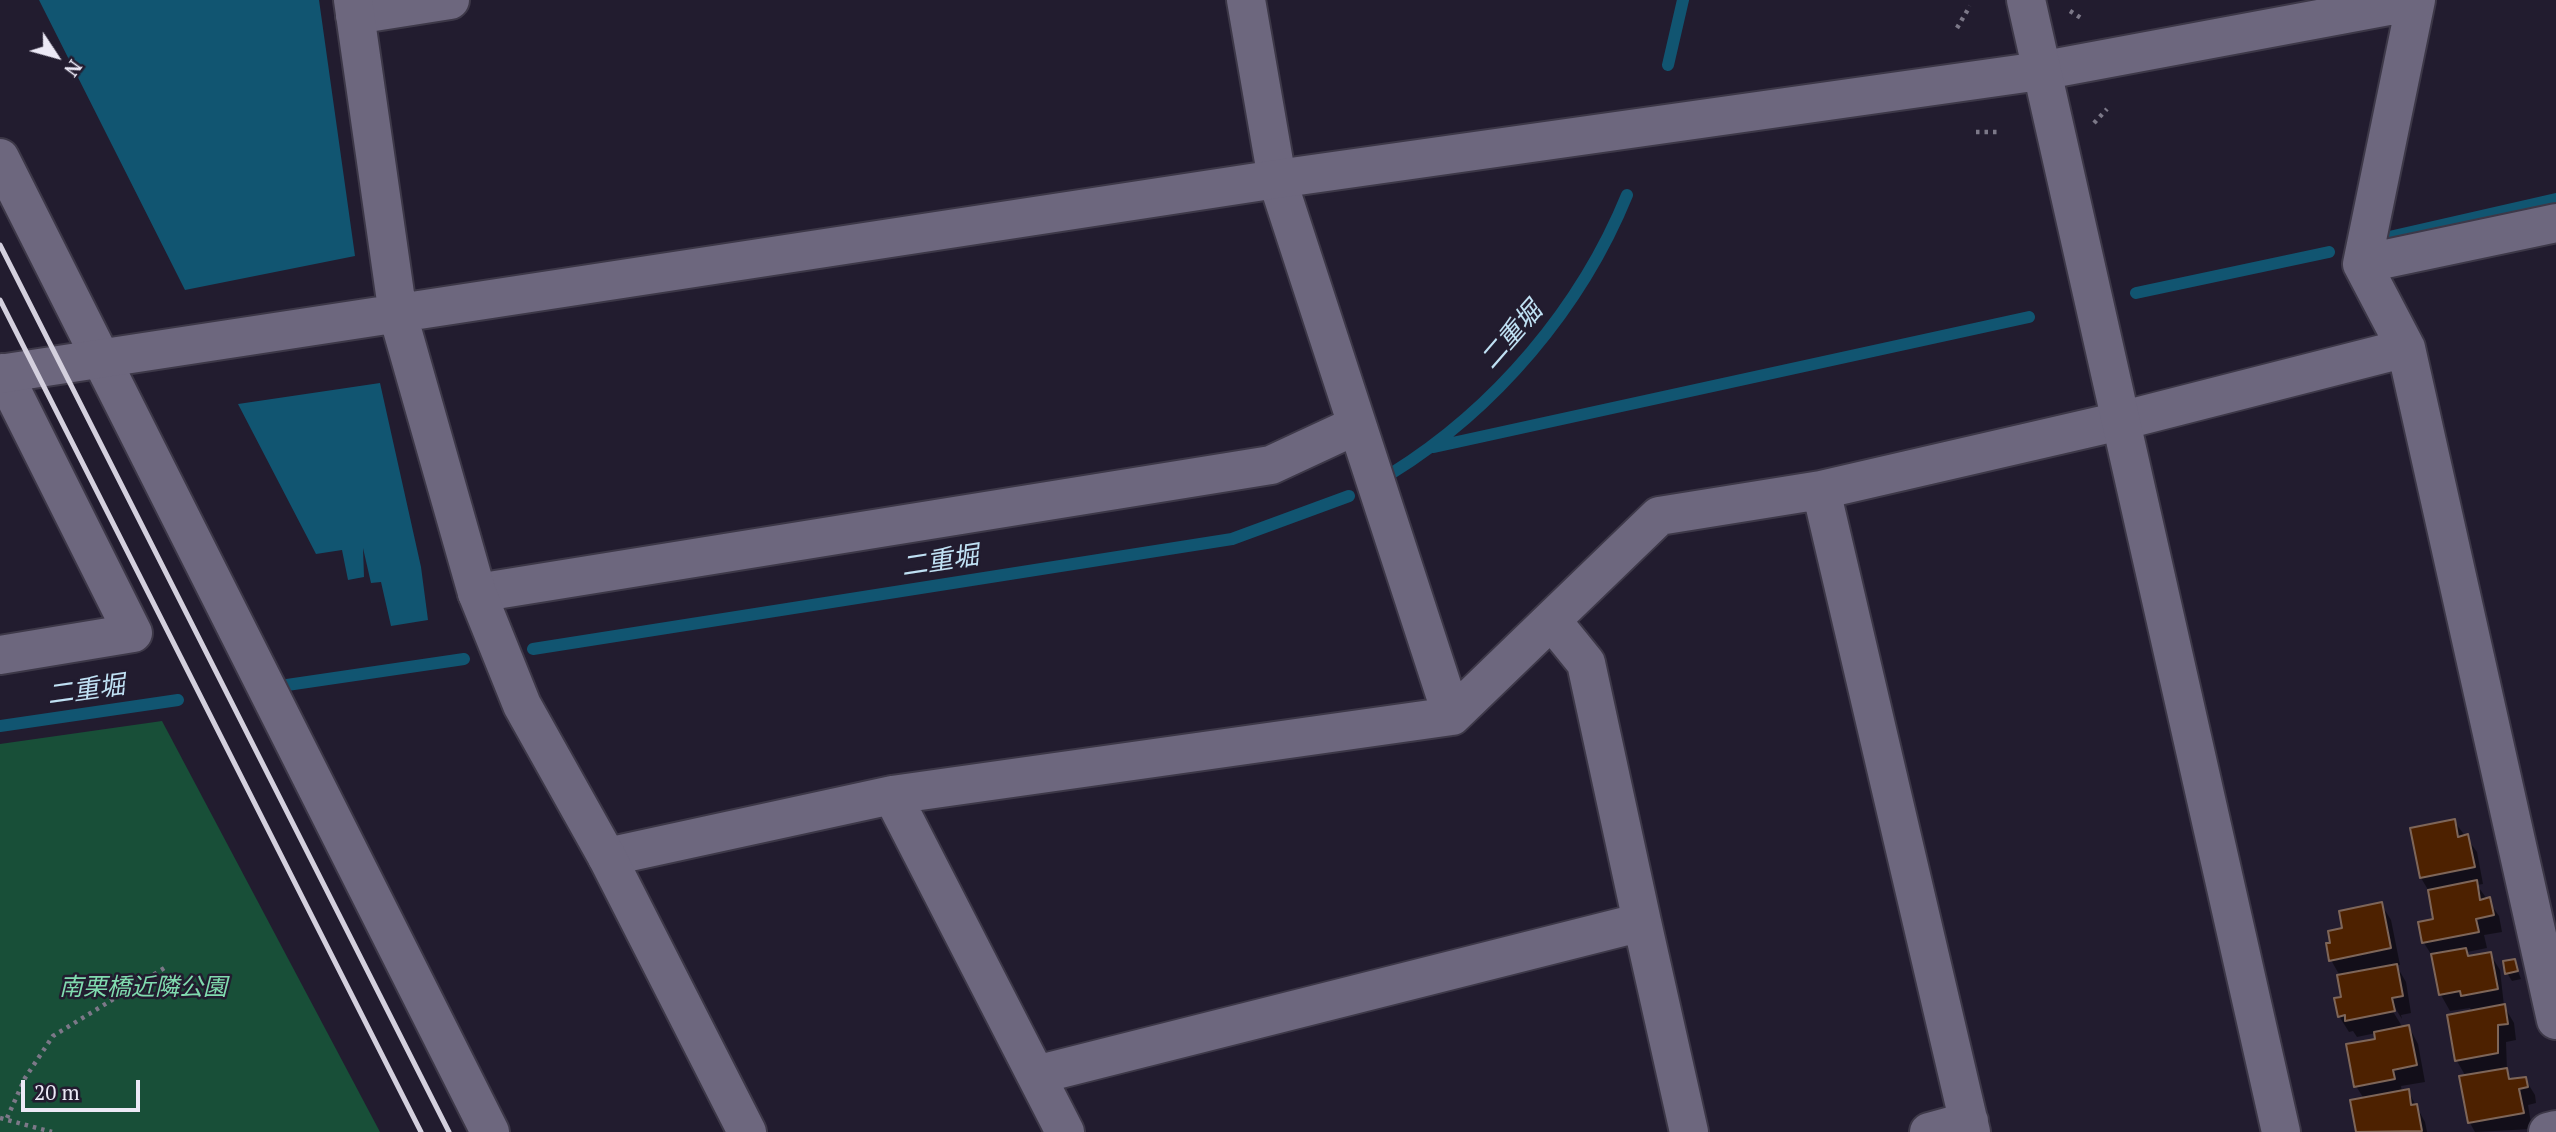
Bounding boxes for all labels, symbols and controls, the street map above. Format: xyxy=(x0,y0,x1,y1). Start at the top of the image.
north arrow xyxy=(21,21,91,91)
text: N xyxy=(59,55,88,82)
water label: 二重堀 xyxy=(1475,296,1549,376)
water label: 二重堀 xyxy=(899,540,981,584)
water label: 二重堀 xyxy=(45,670,127,712)
park label: 南栗橋近隣公園 xyxy=(59,974,227,1002)
scale bar xyxy=(24,1066,144,1110)
text: 20 m xyxy=(34,1078,80,1106)

